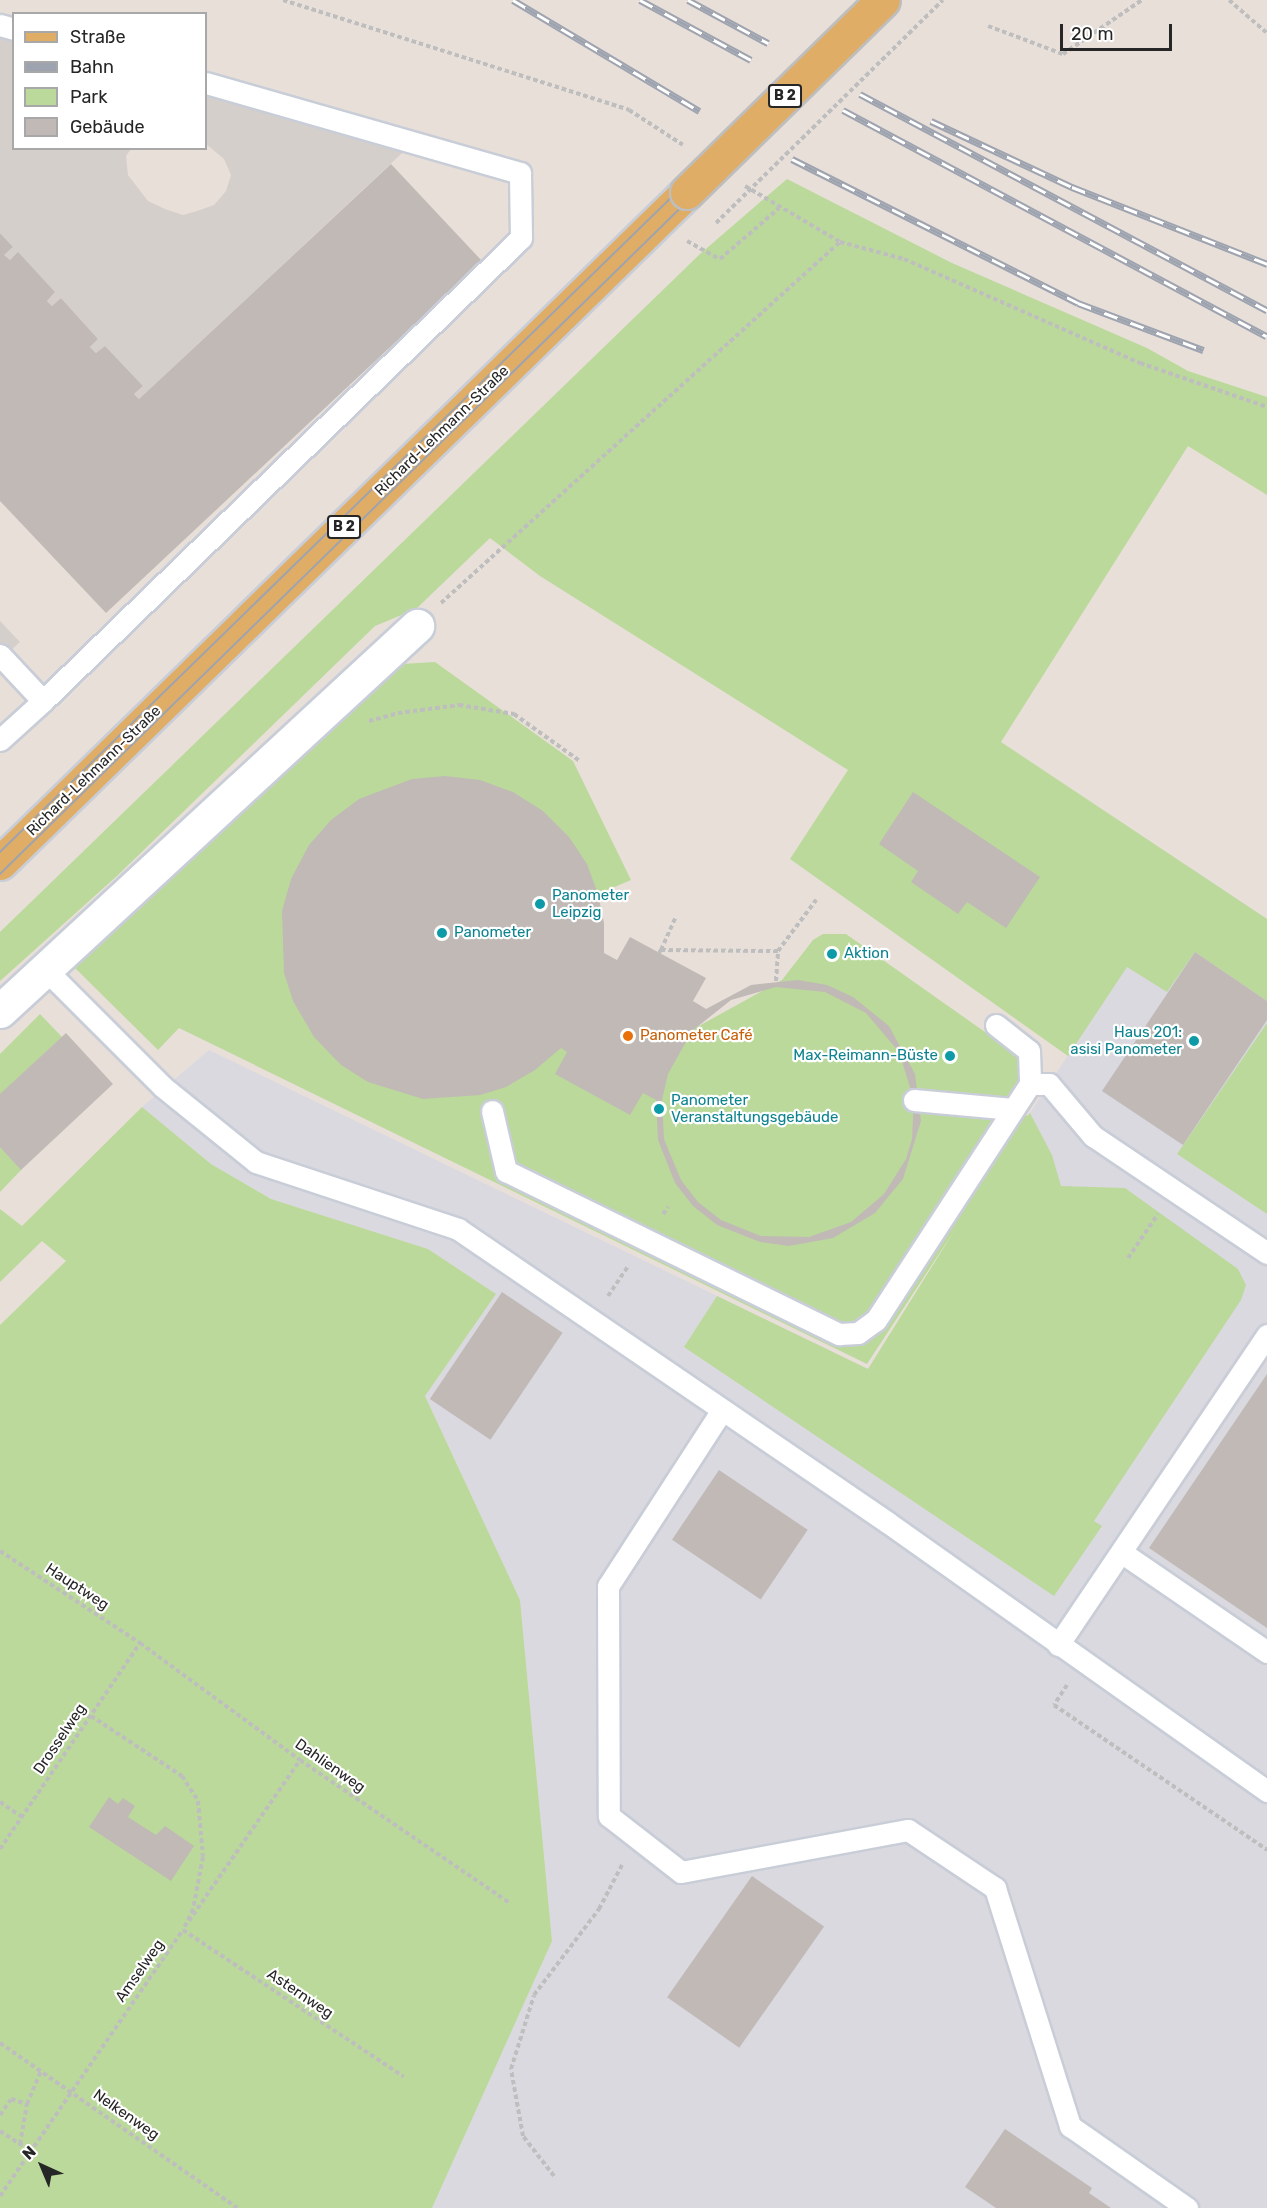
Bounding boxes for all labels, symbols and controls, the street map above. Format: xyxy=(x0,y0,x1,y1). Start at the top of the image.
legend xyxy=(12,12,207,150)
scale bar xyxy=(1063,12,1176,50)
text: 20 m xyxy=(1071,23,1113,45)
text: Straße xyxy=(70,26,126,48)
text: Bahn xyxy=(70,56,114,78)
road number: B 2 xyxy=(767,85,803,107)
text: Park xyxy=(70,86,107,108)
text: Gebäude xyxy=(70,116,145,138)
street label: Richard-Lehmann-Straße xyxy=(371,362,513,500)
road number: B 2 xyxy=(326,516,362,538)
street label: Richard-Lehmann-Straße xyxy=(23,702,165,840)
place label: Panometer Leipzig xyxy=(552,886,629,921)
marker: Panometer Leipzig xyxy=(533,897,547,911)
place label: Panometer xyxy=(454,924,531,942)
marker: Panometer xyxy=(435,926,449,940)
place label: Aktion xyxy=(844,945,889,963)
marker: Aktion xyxy=(825,947,839,961)
place label: Haus 201: asisi Panometer xyxy=(1070,1023,1182,1058)
place label: Panometer Café xyxy=(640,1027,753,1045)
marker: Panometer Café xyxy=(621,1029,635,1043)
marker: Haus 201: asisi Panometer xyxy=(1187,1034,1201,1048)
place label: Max-Reimann-Büste xyxy=(793,1047,938,1065)
marker: Max-Reimann-Büste xyxy=(943,1049,957,1063)
place label: Panometer Veranstaltungsgebäude xyxy=(671,1091,838,1126)
marker: Panometer Veranstaltungsgebäude xyxy=(652,1102,666,1116)
street label: Hauptweg xyxy=(42,1560,112,1614)
street label: Drosselweg xyxy=(30,1700,90,1778)
street label: Dahlienweg xyxy=(291,1735,369,1797)
street label: Amselweg xyxy=(112,1936,168,2006)
street label: Asternweg xyxy=(264,1965,336,2023)
street label: Nelkenweg xyxy=(90,2086,162,2144)
north arrow xyxy=(12,2136,72,2196)
text: N xyxy=(18,2142,40,2164)

